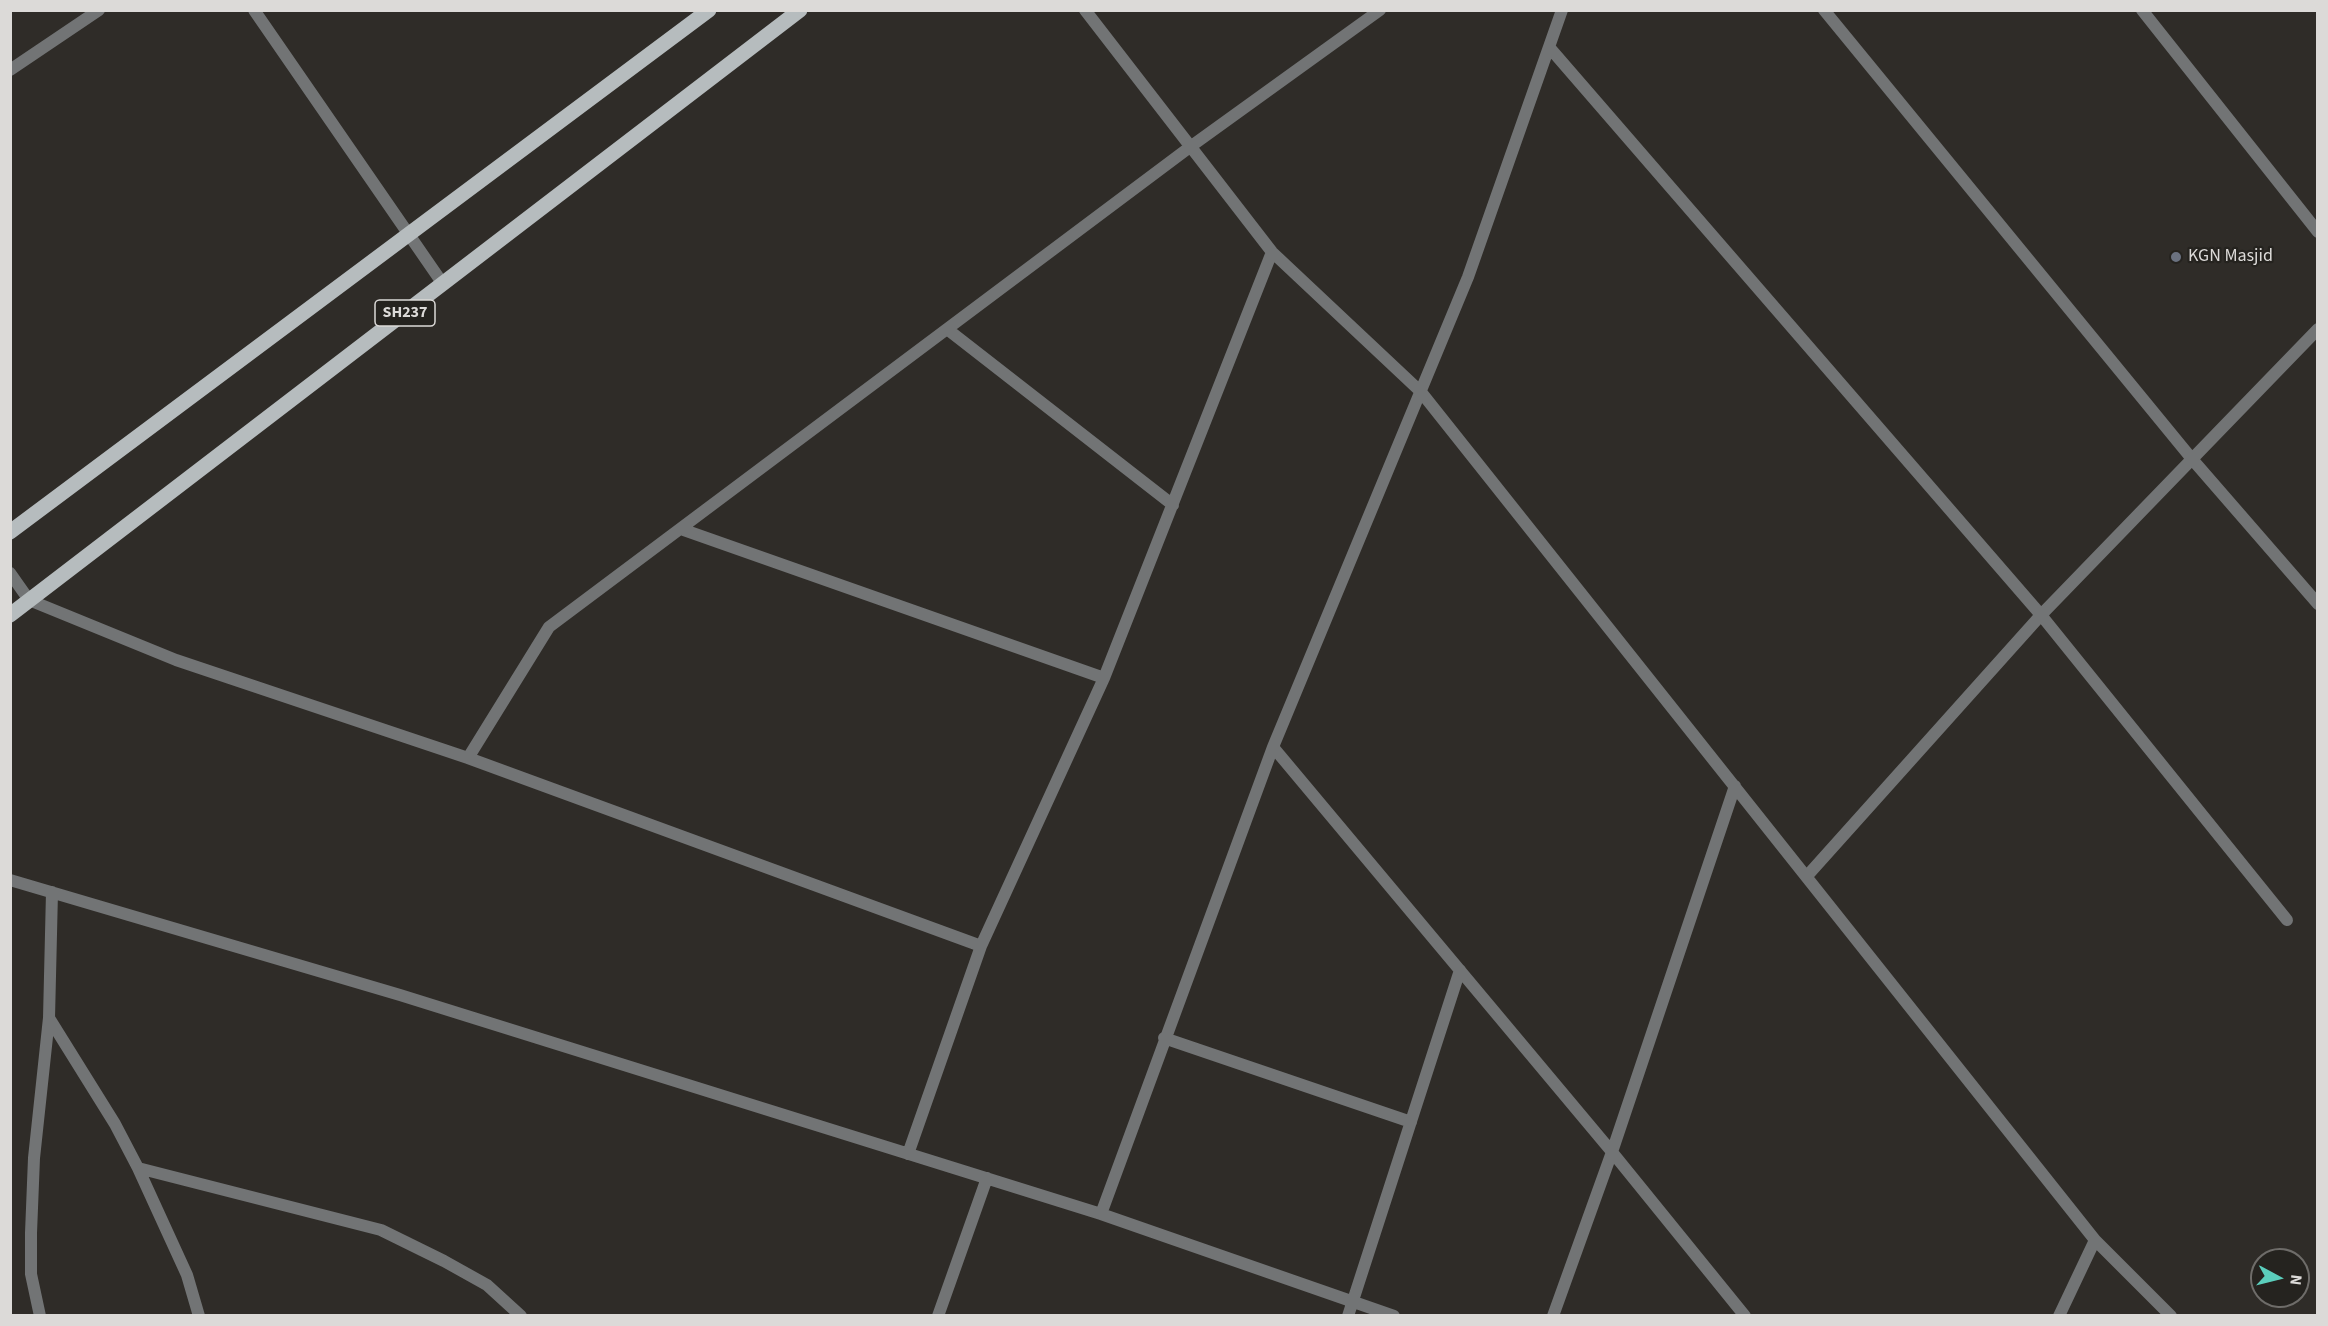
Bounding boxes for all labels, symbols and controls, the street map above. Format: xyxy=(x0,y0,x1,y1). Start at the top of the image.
place label: KGN Masjid xyxy=(2188,246,2273,268)
marker: KGN Masjid xyxy=(2169,250,2183,264)
road number: SH237 xyxy=(375,300,435,326)
north arrow xyxy=(2250,1248,2310,1308)
text: N xyxy=(2284,1273,2307,1287)

